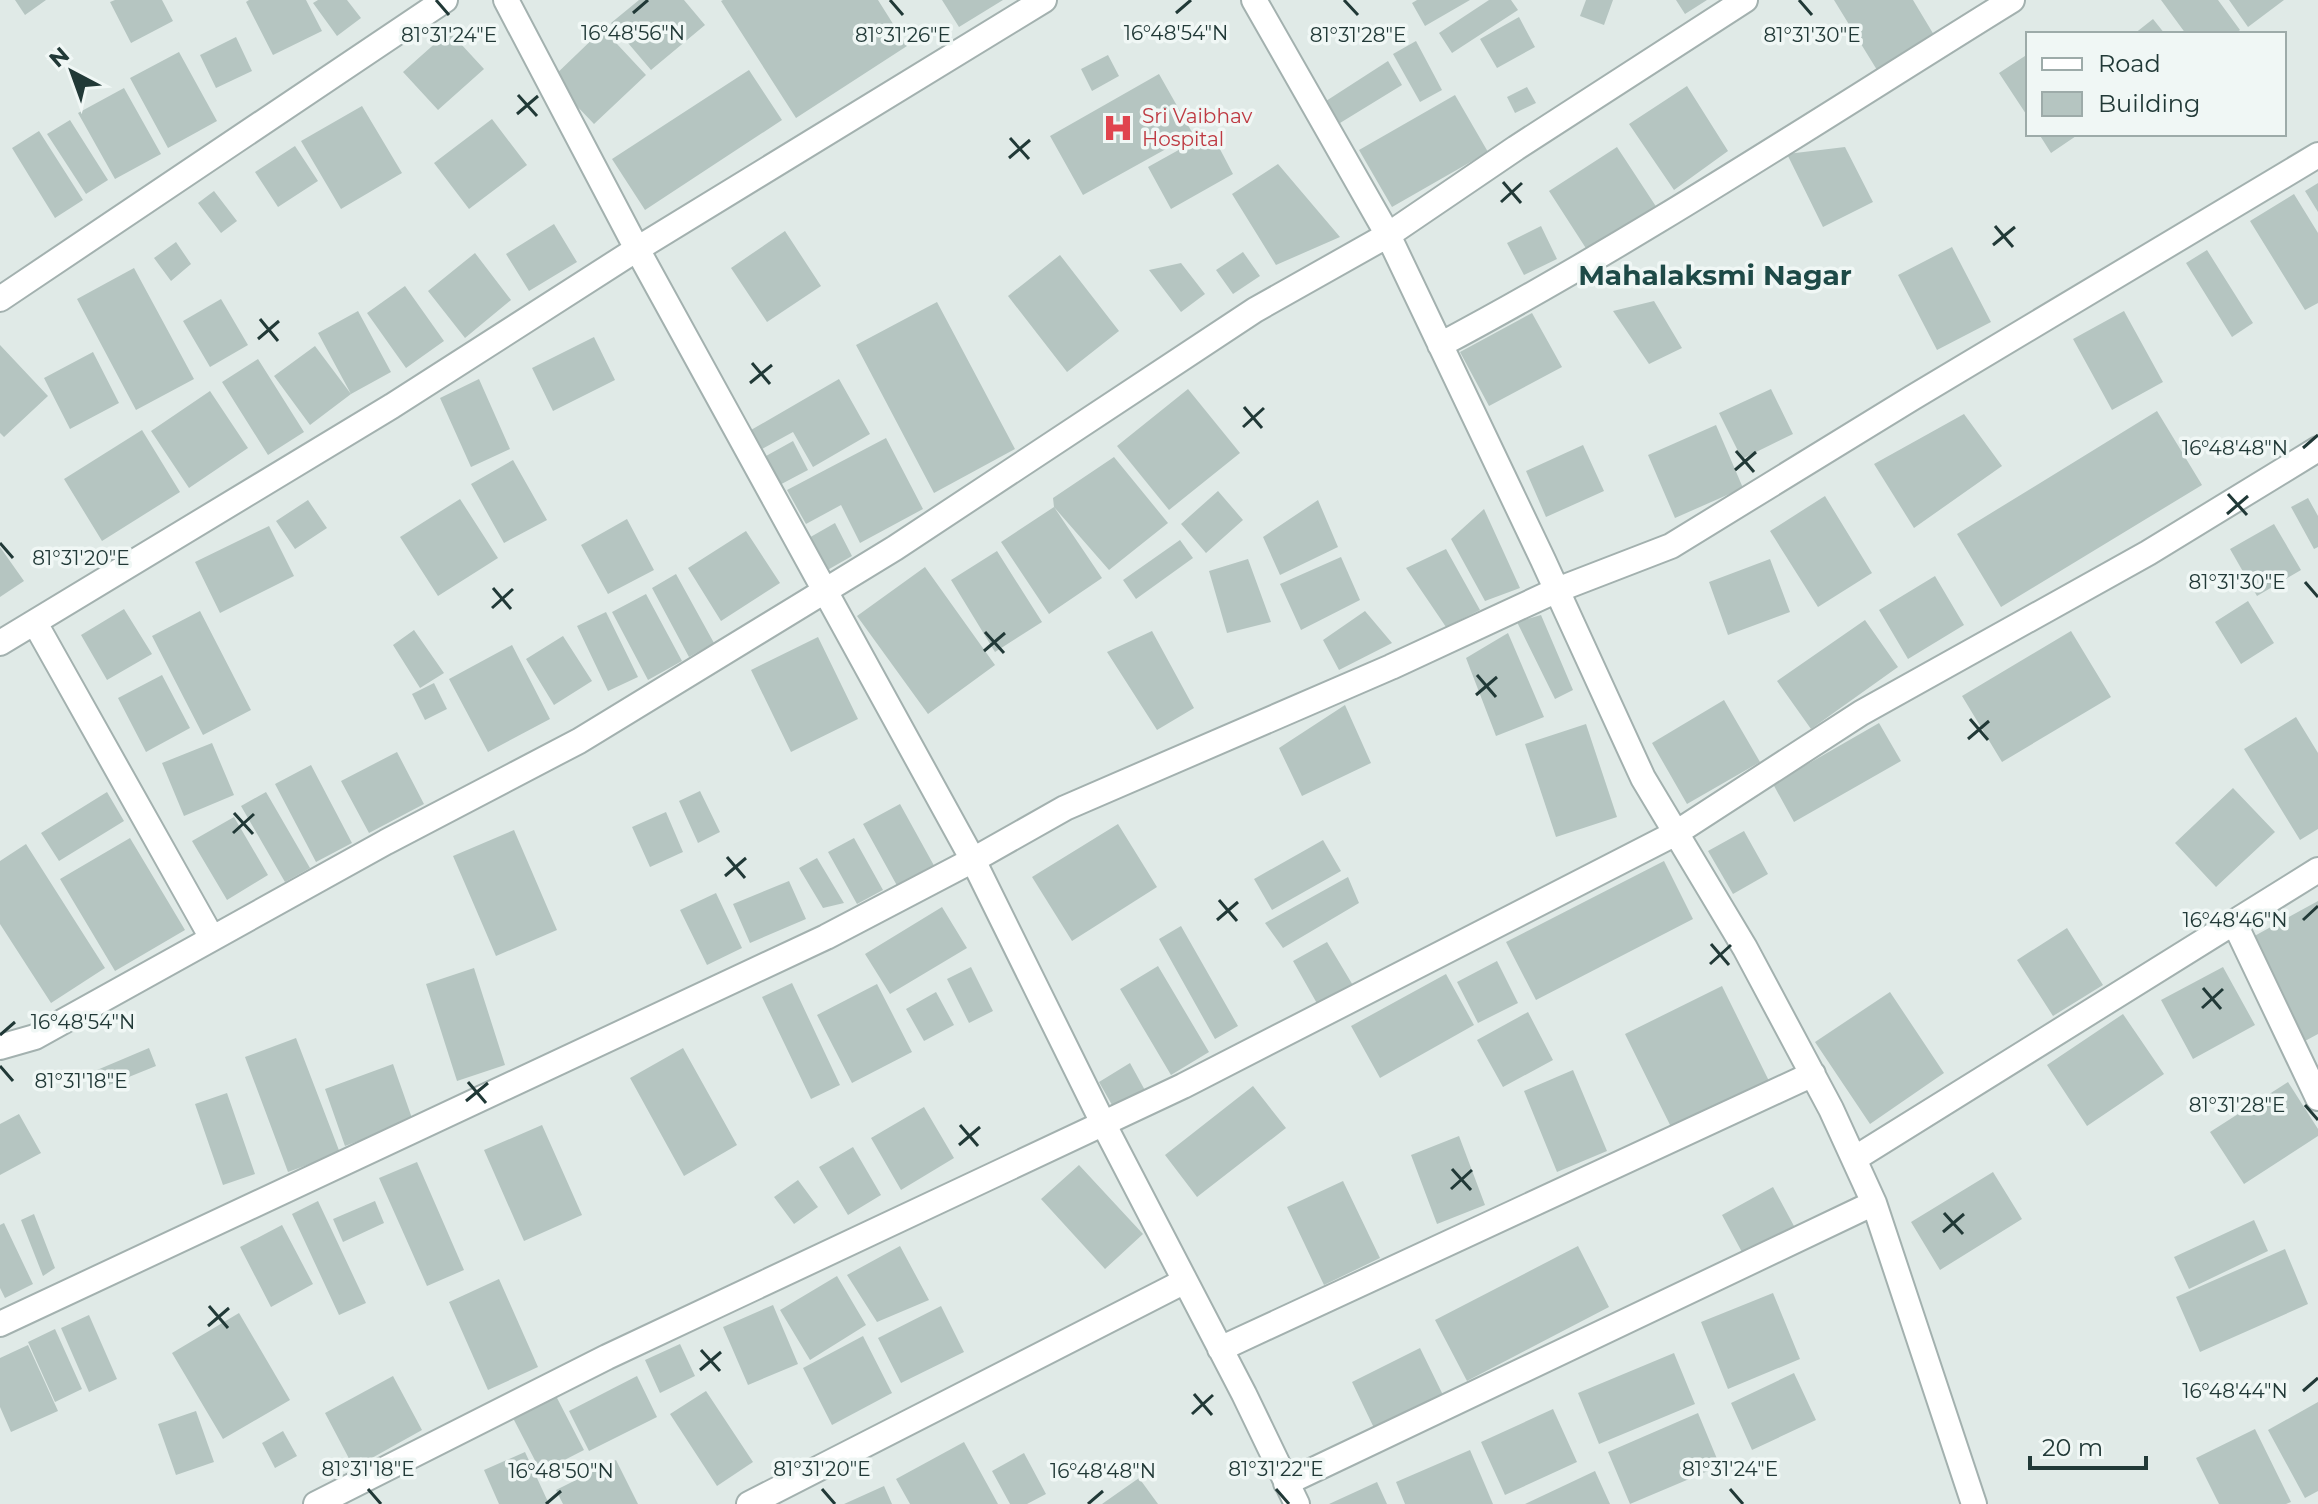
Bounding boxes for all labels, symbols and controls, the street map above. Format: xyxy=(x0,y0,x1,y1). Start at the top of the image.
text: 16°48'56"N xyxy=(581,21,685,45)
text: 16°48'54"N xyxy=(1124,21,1228,45)
text: 81°31'24"E xyxy=(401,23,497,47)
text: 81°31'26"E xyxy=(855,23,951,47)
text: 81°31'28"E xyxy=(1310,23,1406,47)
text: 81°31'30"E xyxy=(1763,23,1861,47)
north arrow xyxy=(32,32,112,112)
legend xyxy=(2026,32,2286,136)
text: N xyxy=(44,41,75,73)
text: Road xyxy=(2098,49,2161,78)
text: Building xyxy=(2098,89,2201,118)
place label: Sri Vaibhav Hospital xyxy=(1142,104,1253,151)
hospital icon: Sri Vaibhav Hospital xyxy=(1101,111,1135,145)
district label: Mahalaksmi Nagar xyxy=(1578,258,1852,292)
text: 16°48'48"N xyxy=(2182,436,2288,460)
text: 81°31'20"E xyxy=(32,546,130,570)
text: 81°31'30"E xyxy=(2188,570,2286,594)
text: 16°48'46"N xyxy=(2183,908,2288,932)
text: 16°48'54"N xyxy=(31,1010,135,1034)
text: 81°31'18"E xyxy=(34,1069,128,1093)
text: 81°31'28"E xyxy=(2189,1093,2285,1117)
text: 16°48'44"N xyxy=(2182,1379,2288,1403)
scale bar xyxy=(2030,1420,2146,1470)
text: 20 m xyxy=(2042,1433,2103,1462)
text: 81°31'18"E xyxy=(321,1457,415,1481)
text: 81°31'20"E xyxy=(773,1457,871,1481)
text: 81°31'22"E xyxy=(1228,1457,1324,1481)
text: 81°31'24"E xyxy=(1682,1457,1778,1481)
text: 16°48'50"N xyxy=(508,1459,614,1483)
text: 16°48'48"N xyxy=(1050,1459,1156,1483)

